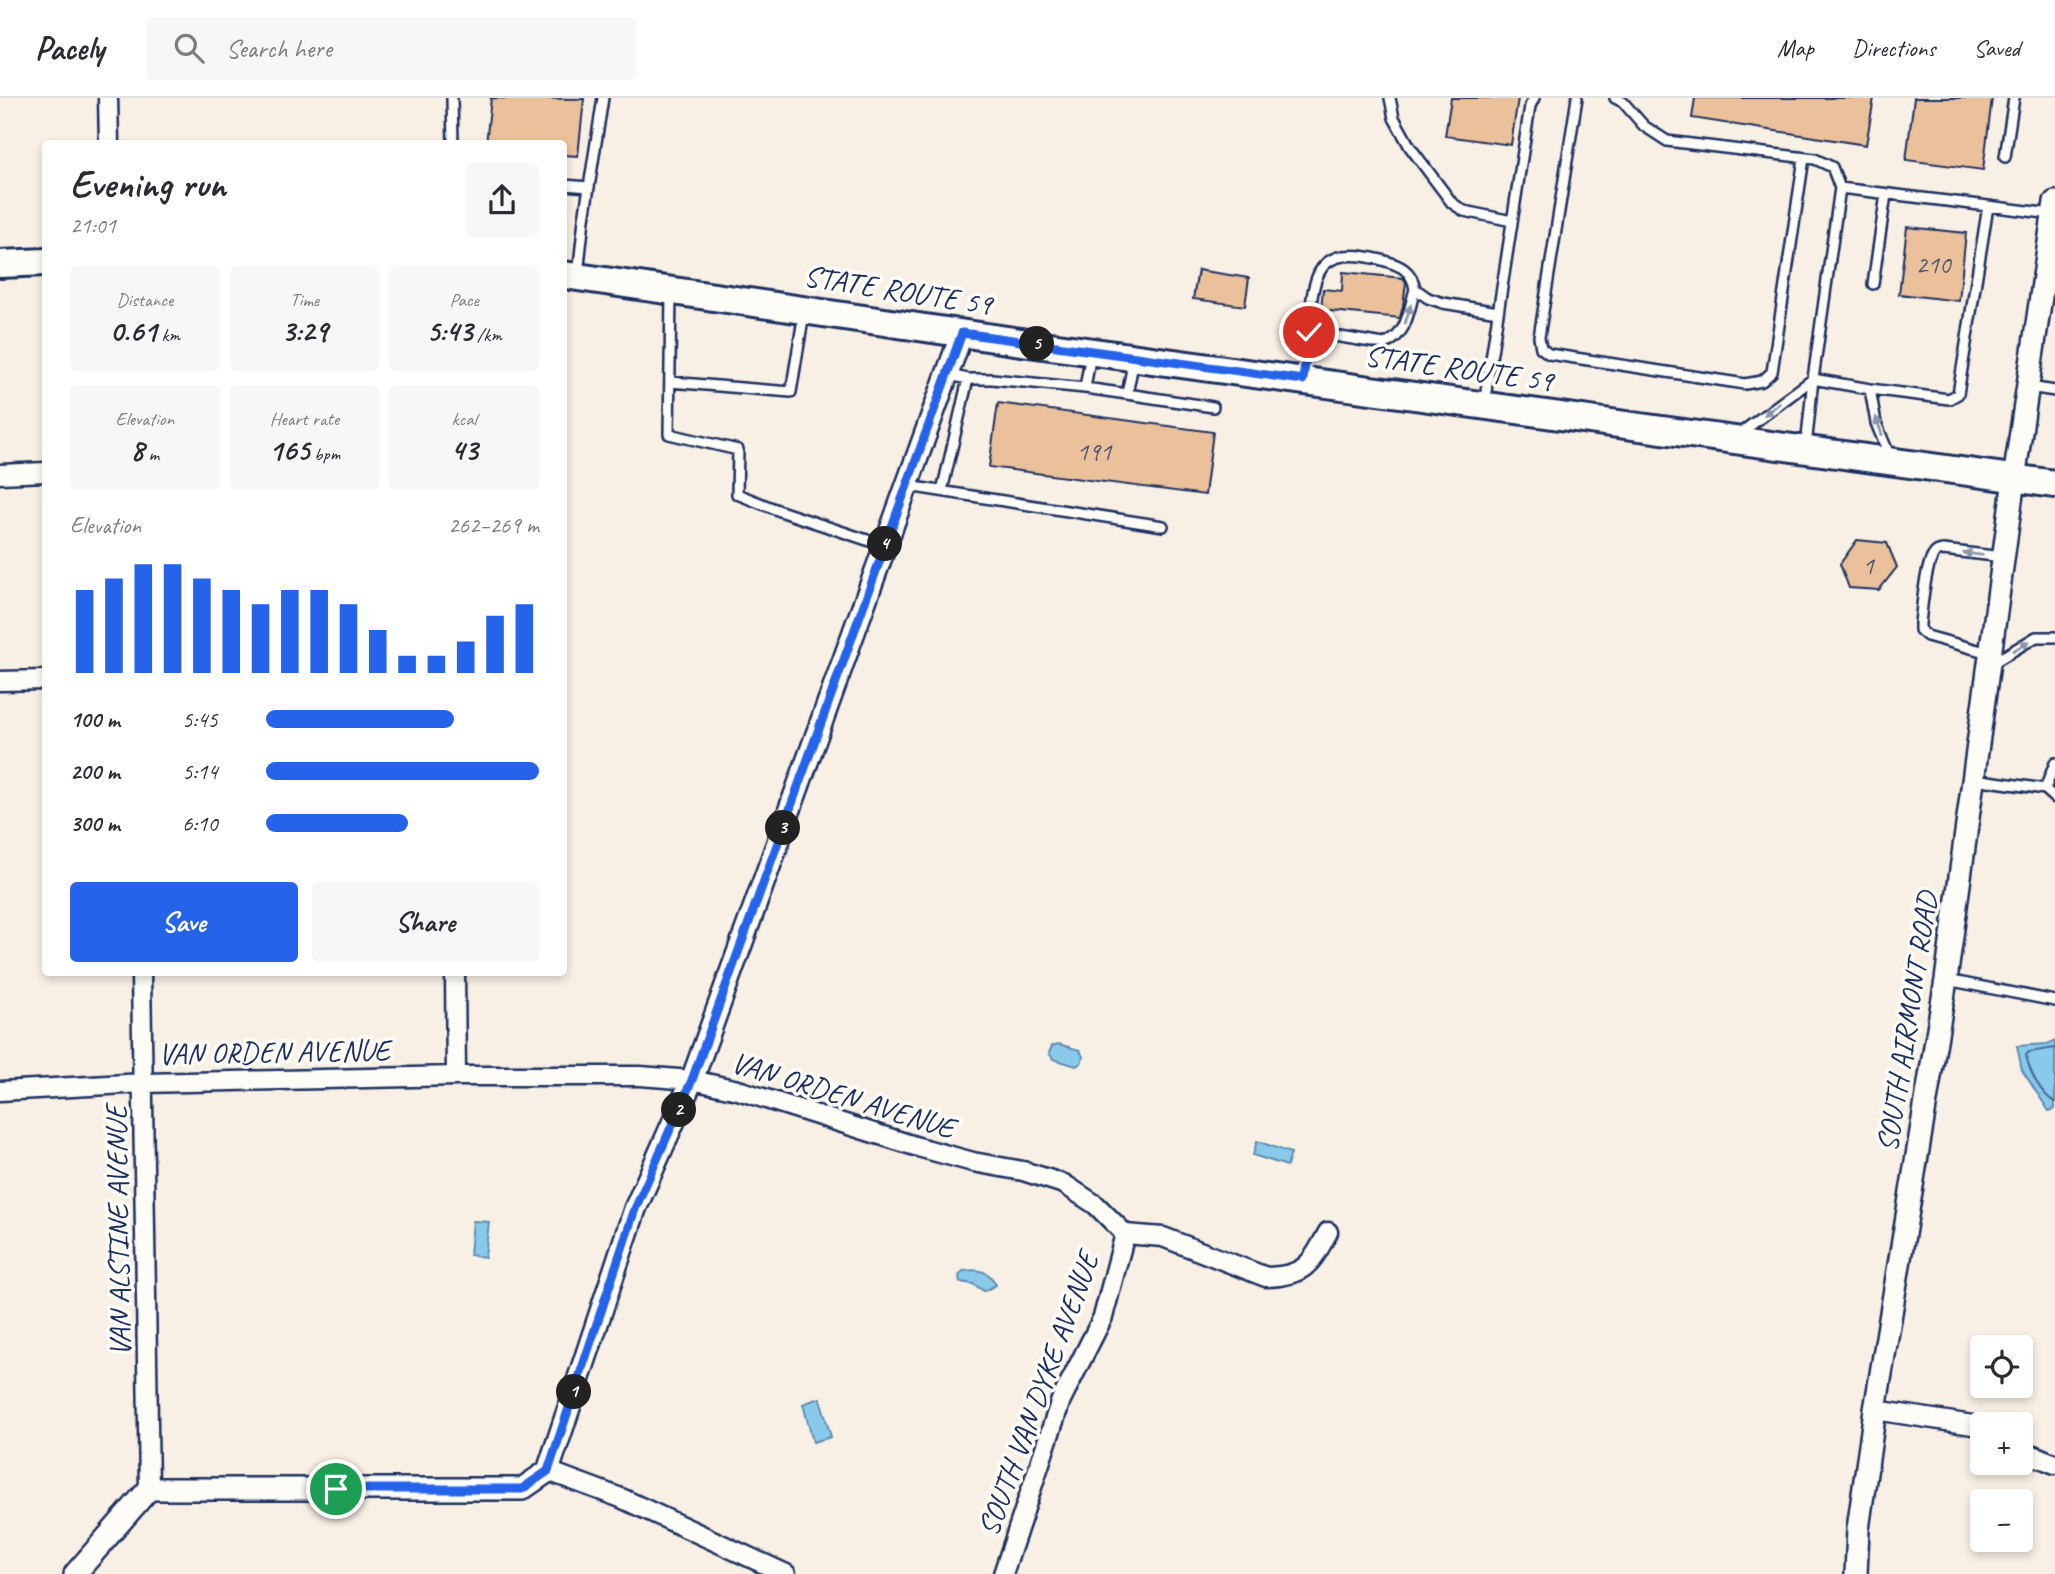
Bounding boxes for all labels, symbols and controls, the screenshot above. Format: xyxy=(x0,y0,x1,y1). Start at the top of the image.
search box xyxy=(146,17,636,80)
text: Pacely xyxy=(35,27,104,69)
icon: search xyxy=(170,29,208,67)
text: Search here xyxy=(226,32,332,65)
text: Map xyxy=(1777,33,1814,63)
text: Directions xyxy=(1852,33,1935,63)
text: Saved xyxy=(1973,33,2020,63)
text: Evening run xyxy=(70,161,226,208)
button: share xyxy=(465,163,539,237)
text: 21:01 xyxy=(70,211,116,240)
house number: 210 xyxy=(1915,248,1953,281)
street label: STATE ROUTE 59 xyxy=(801,256,997,324)
text: Distance xyxy=(116,288,173,312)
text: Time xyxy=(290,288,319,312)
text: Pace xyxy=(450,288,479,312)
pin xyxy=(1279,302,1339,362)
one-way arrow xyxy=(1403,303,1413,324)
text: 0.61 xyxy=(110,312,157,350)
text: 3:29 xyxy=(281,312,328,350)
text: 5:43 xyxy=(426,312,472,350)
icon: check xyxy=(1290,313,1328,351)
text: km xyxy=(157,323,180,347)
text: /km xyxy=(472,323,502,347)
pin: 5 xyxy=(1020,327,1054,362)
text: 5 xyxy=(1032,331,1041,355)
street label: STATE ROUTE 59 xyxy=(1363,336,1558,400)
one-way arrow xyxy=(1764,401,1782,416)
text: Elevation xyxy=(116,407,174,431)
text: Heart rate xyxy=(270,407,339,431)
text: kcal xyxy=(452,407,477,431)
one-way arrow xyxy=(1873,416,1884,437)
text: 8 xyxy=(130,431,144,469)
text: 165 xyxy=(269,431,309,469)
text: 43 xyxy=(451,431,478,469)
house number: 191 xyxy=(1076,435,1113,468)
text: m xyxy=(144,442,159,466)
text: bpm xyxy=(309,442,340,466)
text: Elevation xyxy=(70,511,141,540)
text: 262–269 m xyxy=(448,511,539,540)
pin: 4 xyxy=(868,526,903,562)
text: 4 xyxy=(880,531,889,555)
one-way arrow xyxy=(1962,548,1984,559)
house number: 1 xyxy=(1862,549,1875,582)
one-way arrow xyxy=(2011,640,2030,652)
text: 100 m xyxy=(70,705,120,734)
text: 5:45 xyxy=(182,705,218,734)
text: 200 m xyxy=(70,757,120,786)
text: 5:14 xyxy=(182,757,218,786)
text: 300 m xyxy=(70,809,120,838)
text: 6:10 xyxy=(182,809,218,838)
pin: 3 xyxy=(766,810,800,846)
text: 3 xyxy=(778,815,787,839)
button: Save xyxy=(70,882,298,962)
button: Share xyxy=(312,882,539,962)
street label: SOUTH AIRMONT ROAD xyxy=(1868,887,1947,1154)
street label: VAN ORDEN AVENUE xyxy=(158,1031,394,1073)
street label: VAN ORDEN AVENUE xyxy=(727,1043,963,1148)
pin: 2 xyxy=(662,1093,696,1128)
text: 2 xyxy=(674,1097,683,1121)
street label: VAN ALSTINE AVENUE xyxy=(97,1102,139,1357)
street label: SOUTH VAN DYKE AVENUE xyxy=(969,1244,1108,1541)
map controls xyxy=(1970,1335,2033,1552)
button: locate xyxy=(1970,1335,2033,1398)
pin: 1 xyxy=(556,1374,592,1410)
text: 1 xyxy=(569,1379,578,1403)
button: + xyxy=(1970,1412,2033,1475)
pin xyxy=(306,1459,366,1519)
icon: arrive xyxy=(317,1470,355,1508)
button: − xyxy=(1970,1489,2033,1552)

